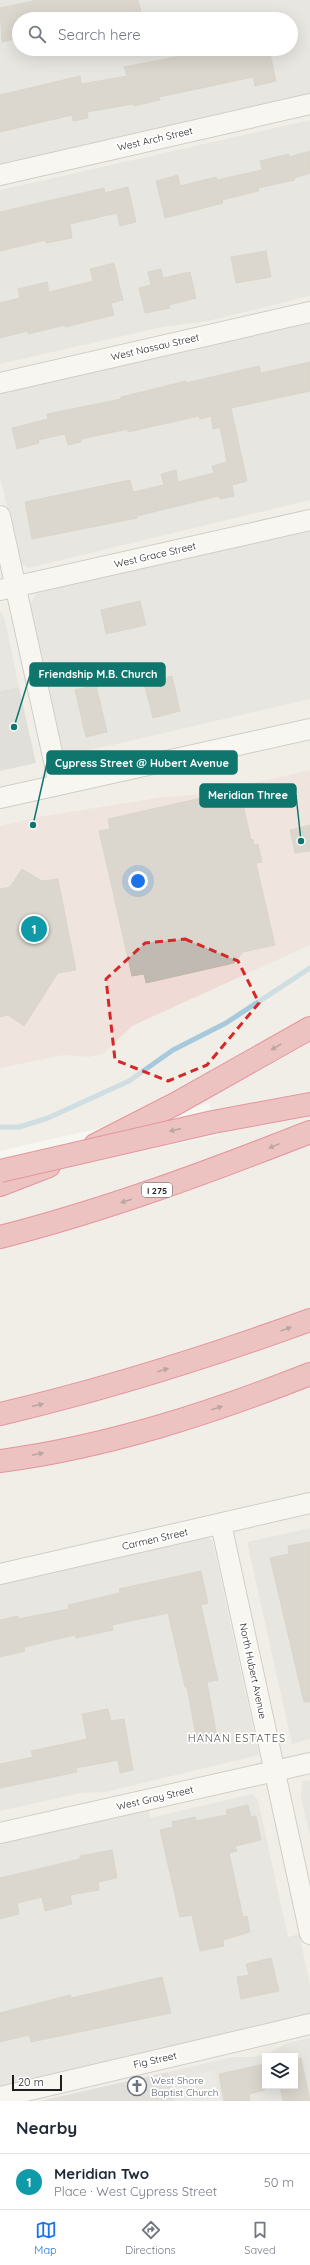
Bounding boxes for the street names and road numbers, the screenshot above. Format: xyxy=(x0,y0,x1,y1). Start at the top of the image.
street label: West Arch Street xyxy=(116,124,195,154)
street label: West Nassau Street xyxy=(109,330,201,364)
street label: West Grace Street xyxy=(113,539,198,571)
road number: I 275 xyxy=(142,1183,172,1197)
street label: Carmen Street xyxy=(121,1525,190,1553)
street label: North Hubert Avenue xyxy=(236,1622,270,1720)
street label: West Gray Street xyxy=(115,1783,195,1813)
street label: Fig Street xyxy=(132,2049,179,2071)

